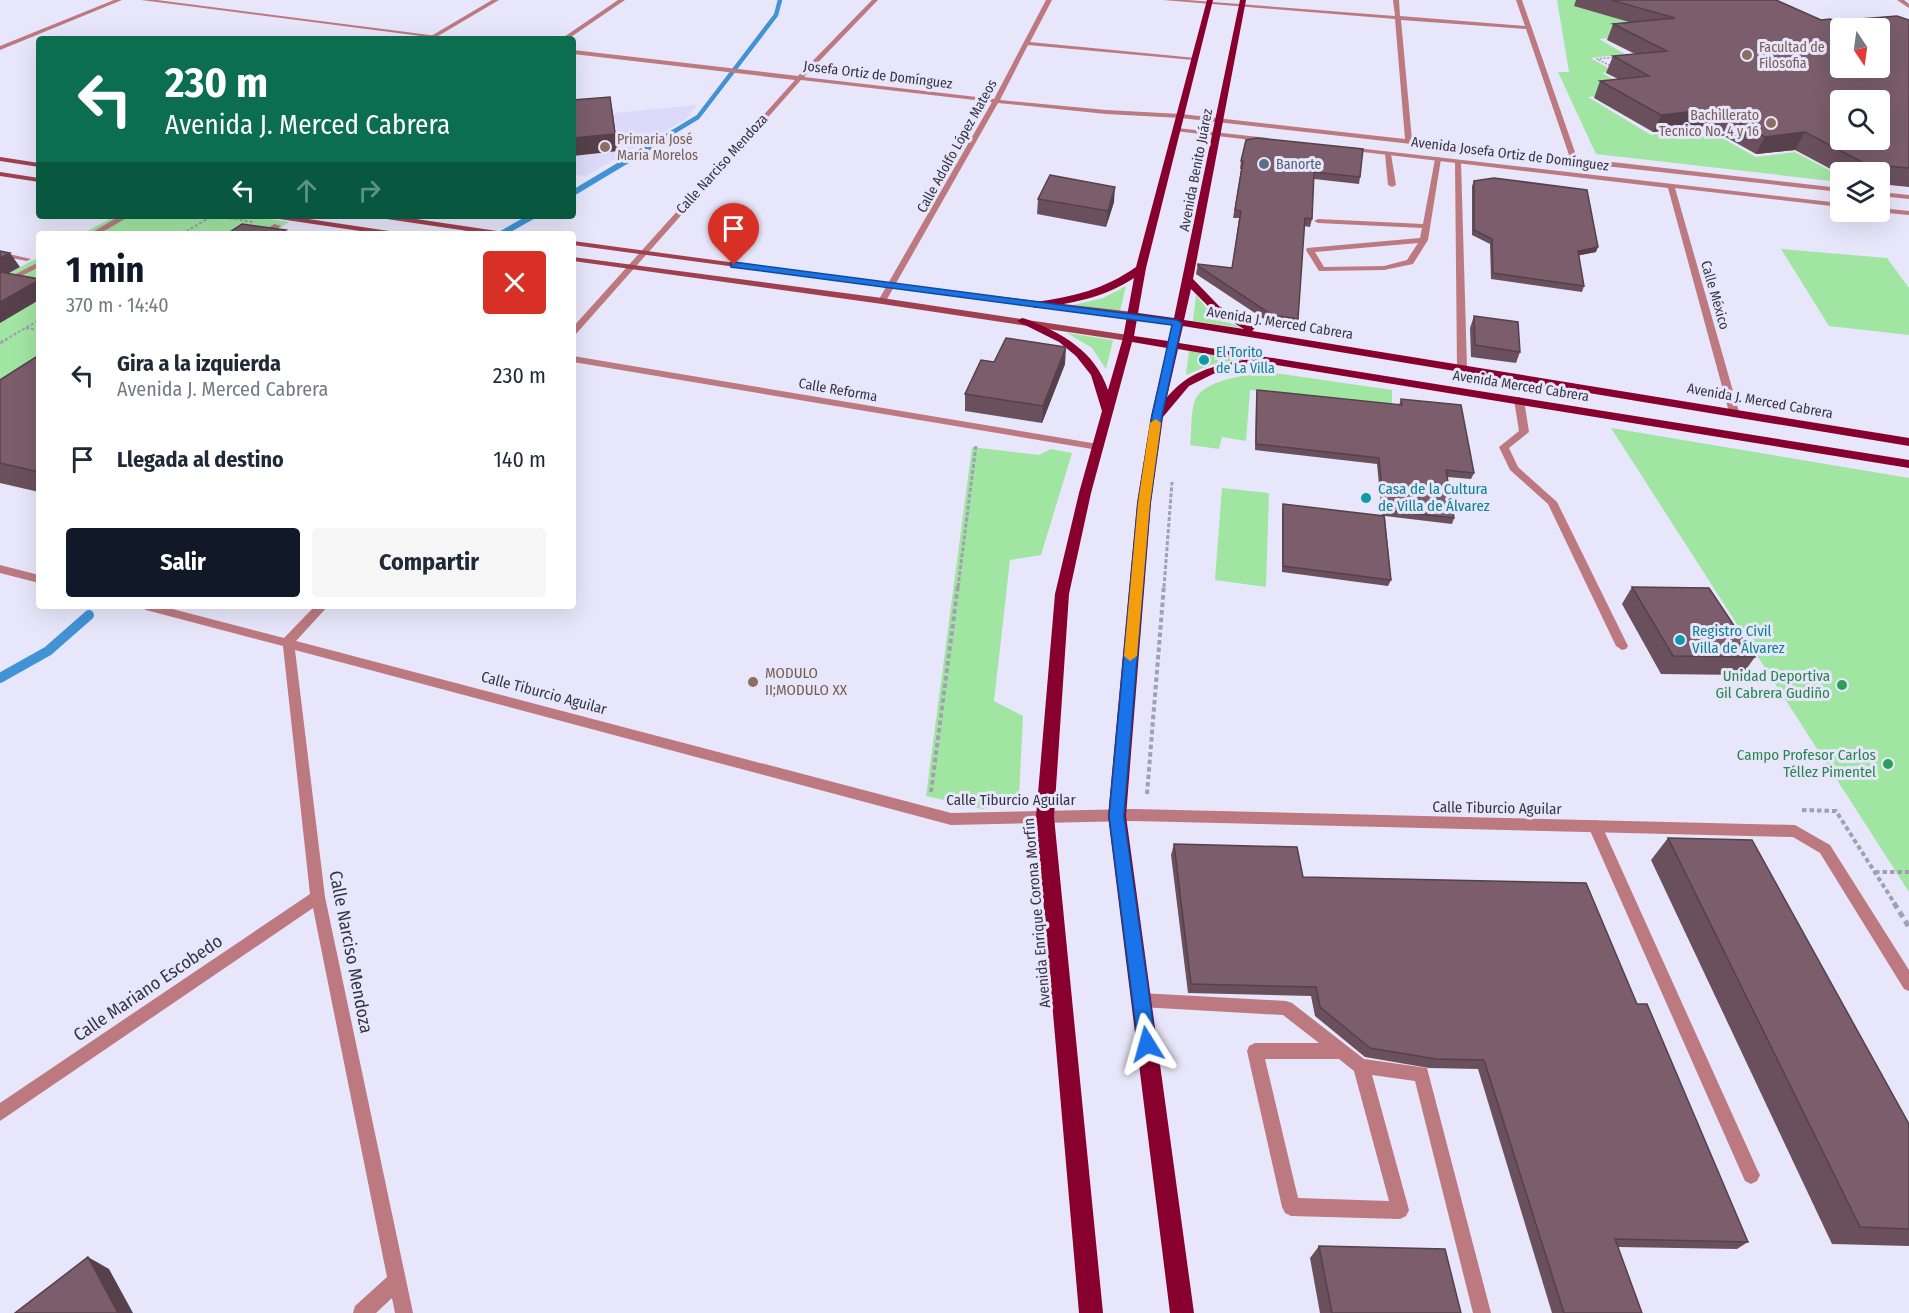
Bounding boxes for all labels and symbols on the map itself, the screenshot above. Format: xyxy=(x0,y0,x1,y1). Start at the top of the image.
north arrow xyxy=(1830,18,1890,78)
place label: Facultad de Filosofia xyxy=(1759,39,1825,72)
marker: Facultad de Filosofia xyxy=(1740,48,1754,62)
street label: Josefa Ortiz de Domínguez xyxy=(803,57,954,93)
street label: Calle Adolfo López Mateos xyxy=(913,76,1001,216)
street label: Avenida Benito Juárez xyxy=(1176,107,1216,233)
place label: Bachillerato Tecnico No. 4 y 16 xyxy=(1659,107,1759,140)
street label: Calle Narciso Mendoza xyxy=(673,110,771,217)
marker: Bachillerato Tecnico No. 4 y 16 xyxy=(1764,116,1778,130)
place label: Primaria José María Morelos xyxy=(617,131,698,164)
street label: Avenida Josefa Ortiz de Domínguez xyxy=(1410,133,1610,175)
marker: Primaria José María Morelos xyxy=(598,140,612,154)
place label: Banorte xyxy=(1276,156,1322,173)
marker: Banorte xyxy=(1257,157,1271,171)
pin xyxy=(708,203,759,265)
street label: Calle México xyxy=(1697,259,1733,331)
street label: Avenida J. Merced Cabrera xyxy=(1206,303,1354,343)
place label: El Torito de La Villa xyxy=(1216,344,1275,377)
marker: El Torito de La Villa xyxy=(1197,353,1211,367)
street label: Avenida Merced Cabrera xyxy=(1452,367,1591,405)
street label: Calle Reforma xyxy=(797,375,879,405)
street label: Avenida J. Merced Cabrera xyxy=(1686,380,1834,422)
place label: Casa de la Cultura de Villa de Álvarez xyxy=(1378,480,1490,515)
marker: Casa de la Cultura de Villa de Álvarez xyxy=(1359,491,1373,505)
place label: Registro Civil Villa de Álvarez xyxy=(1692,622,1785,657)
marker: Registro Civil Villa de Álvarez xyxy=(1673,633,1687,647)
place label: MODULO II;MODULO XX xyxy=(765,664,848,699)
place label: Unidad Deportiva Gil Cabrera Gudiño xyxy=(1715,667,1830,702)
street label: Calle Tiburcio Aguilar xyxy=(479,668,610,719)
marker: MODULO II;MODULO XX xyxy=(746,675,760,689)
marker: Unidad Deportiva Gil Cabrera Gudiño xyxy=(1835,678,1849,692)
place label: Campo Profesor Carlos Téllez Pimentel xyxy=(1737,746,1876,781)
marker: Campo Profesor Carlos Téllez Pimentel xyxy=(1881,757,1895,771)
street label: Calle Tiburcio Aguilar xyxy=(946,791,1076,809)
street label: Calle Tiburcio Aguilar xyxy=(1432,798,1563,818)
street label: Avenida Enrique Corona Morfín xyxy=(1020,817,1054,1009)
street label: Calle Narciso Mendoza xyxy=(324,869,378,1035)
street label: Calle Mariano Escobedo xyxy=(69,930,227,1046)
position arrow xyxy=(1115,1012,1179,1076)

